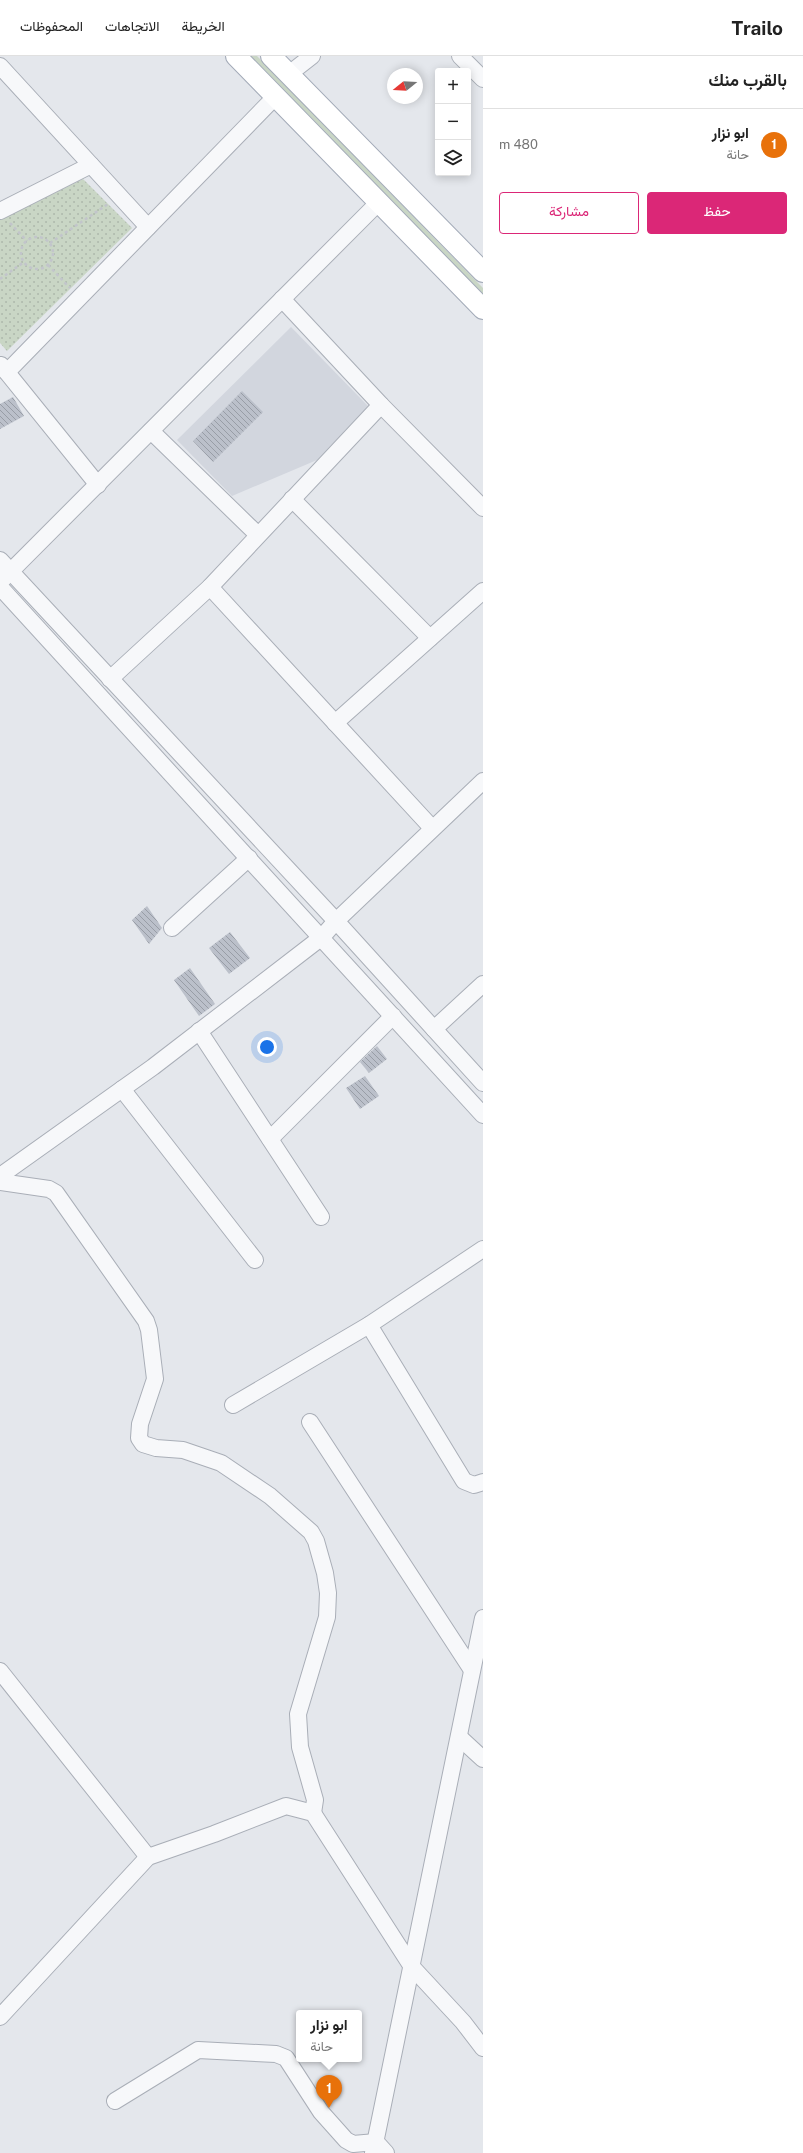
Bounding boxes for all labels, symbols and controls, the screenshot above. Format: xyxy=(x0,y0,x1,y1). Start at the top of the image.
text: Trailo xyxy=(731,17,783,39)
text: المحفوظات xyxy=(20,18,83,34)
text: الاتجاهات xyxy=(105,18,159,34)
text: الخريطة xyxy=(181,18,225,34)
north arrow xyxy=(387,68,423,104)
map controls xyxy=(435,68,471,176)
button: + xyxy=(435,68,471,104)
text: بالقرب منك xyxy=(709,70,787,90)
button: − xyxy=(435,104,471,140)
text: ابو نزار xyxy=(712,124,749,141)
text: 480 m xyxy=(499,137,538,152)
text: 1 xyxy=(771,137,777,152)
button: layers xyxy=(435,140,471,176)
text: حانة xyxy=(726,147,749,162)
button: مشاركة xyxy=(499,192,639,234)
button: حفظ xyxy=(647,192,787,234)
your location xyxy=(257,1037,277,1057)
popup xyxy=(296,2010,362,2062)
text: ابو نزار xyxy=(310,2016,348,2033)
text: حانة xyxy=(310,2039,333,2054)
pin: 1 xyxy=(316,2075,342,2108)

